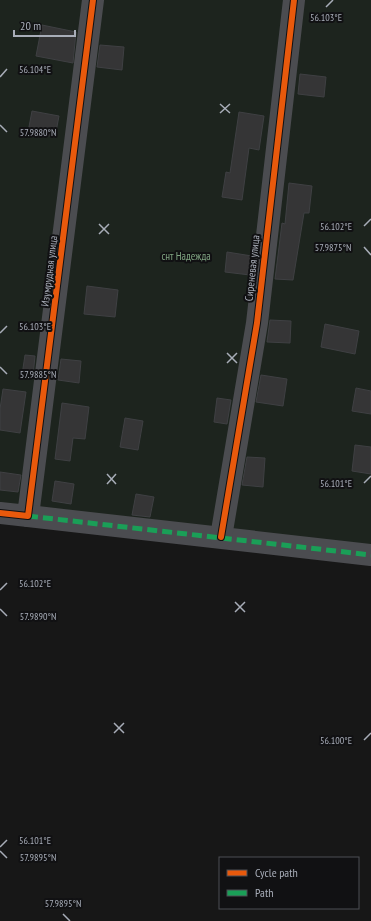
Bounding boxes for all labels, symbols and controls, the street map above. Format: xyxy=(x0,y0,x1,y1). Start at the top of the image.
text: 56.103°E xyxy=(310,11,342,24)
scale bar xyxy=(14,12,75,38)
text: 20 m xyxy=(20,18,41,33)
text: 56.104°E xyxy=(19,63,51,76)
text: 57.9880°N xyxy=(20,126,56,139)
text: 56.102°E xyxy=(320,220,352,233)
street label: Сиреневая улица xyxy=(242,234,262,302)
street label: Изумрудная улица xyxy=(38,235,60,307)
text: 57.9875°N xyxy=(315,241,351,254)
park label: снт Надежда xyxy=(161,249,211,263)
text: 56.103°E xyxy=(19,320,51,333)
text: 57.9885°N xyxy=(20,368,56,381)
text: 56.101°E xyxy=(320,477,352,490)
text: 56.102°E xyxy=(19,577,51,590)
text: 57.9890°N xyxy=(20,610,56,623)
text: 56.100°E xyxy=(320,734,352,747)
text: 56.101°E xyxy=(19,834,51,847)
text: 57.9895°N xyxy=(20,851,56,864)
legend xyxy=(219,857,359,909)
text: Cycle path xyxy=(255,865,298,880)
text: Path xyxy=(255,885,273,900)
text: 57.9895°N xyxy=(45,897,81,910)

